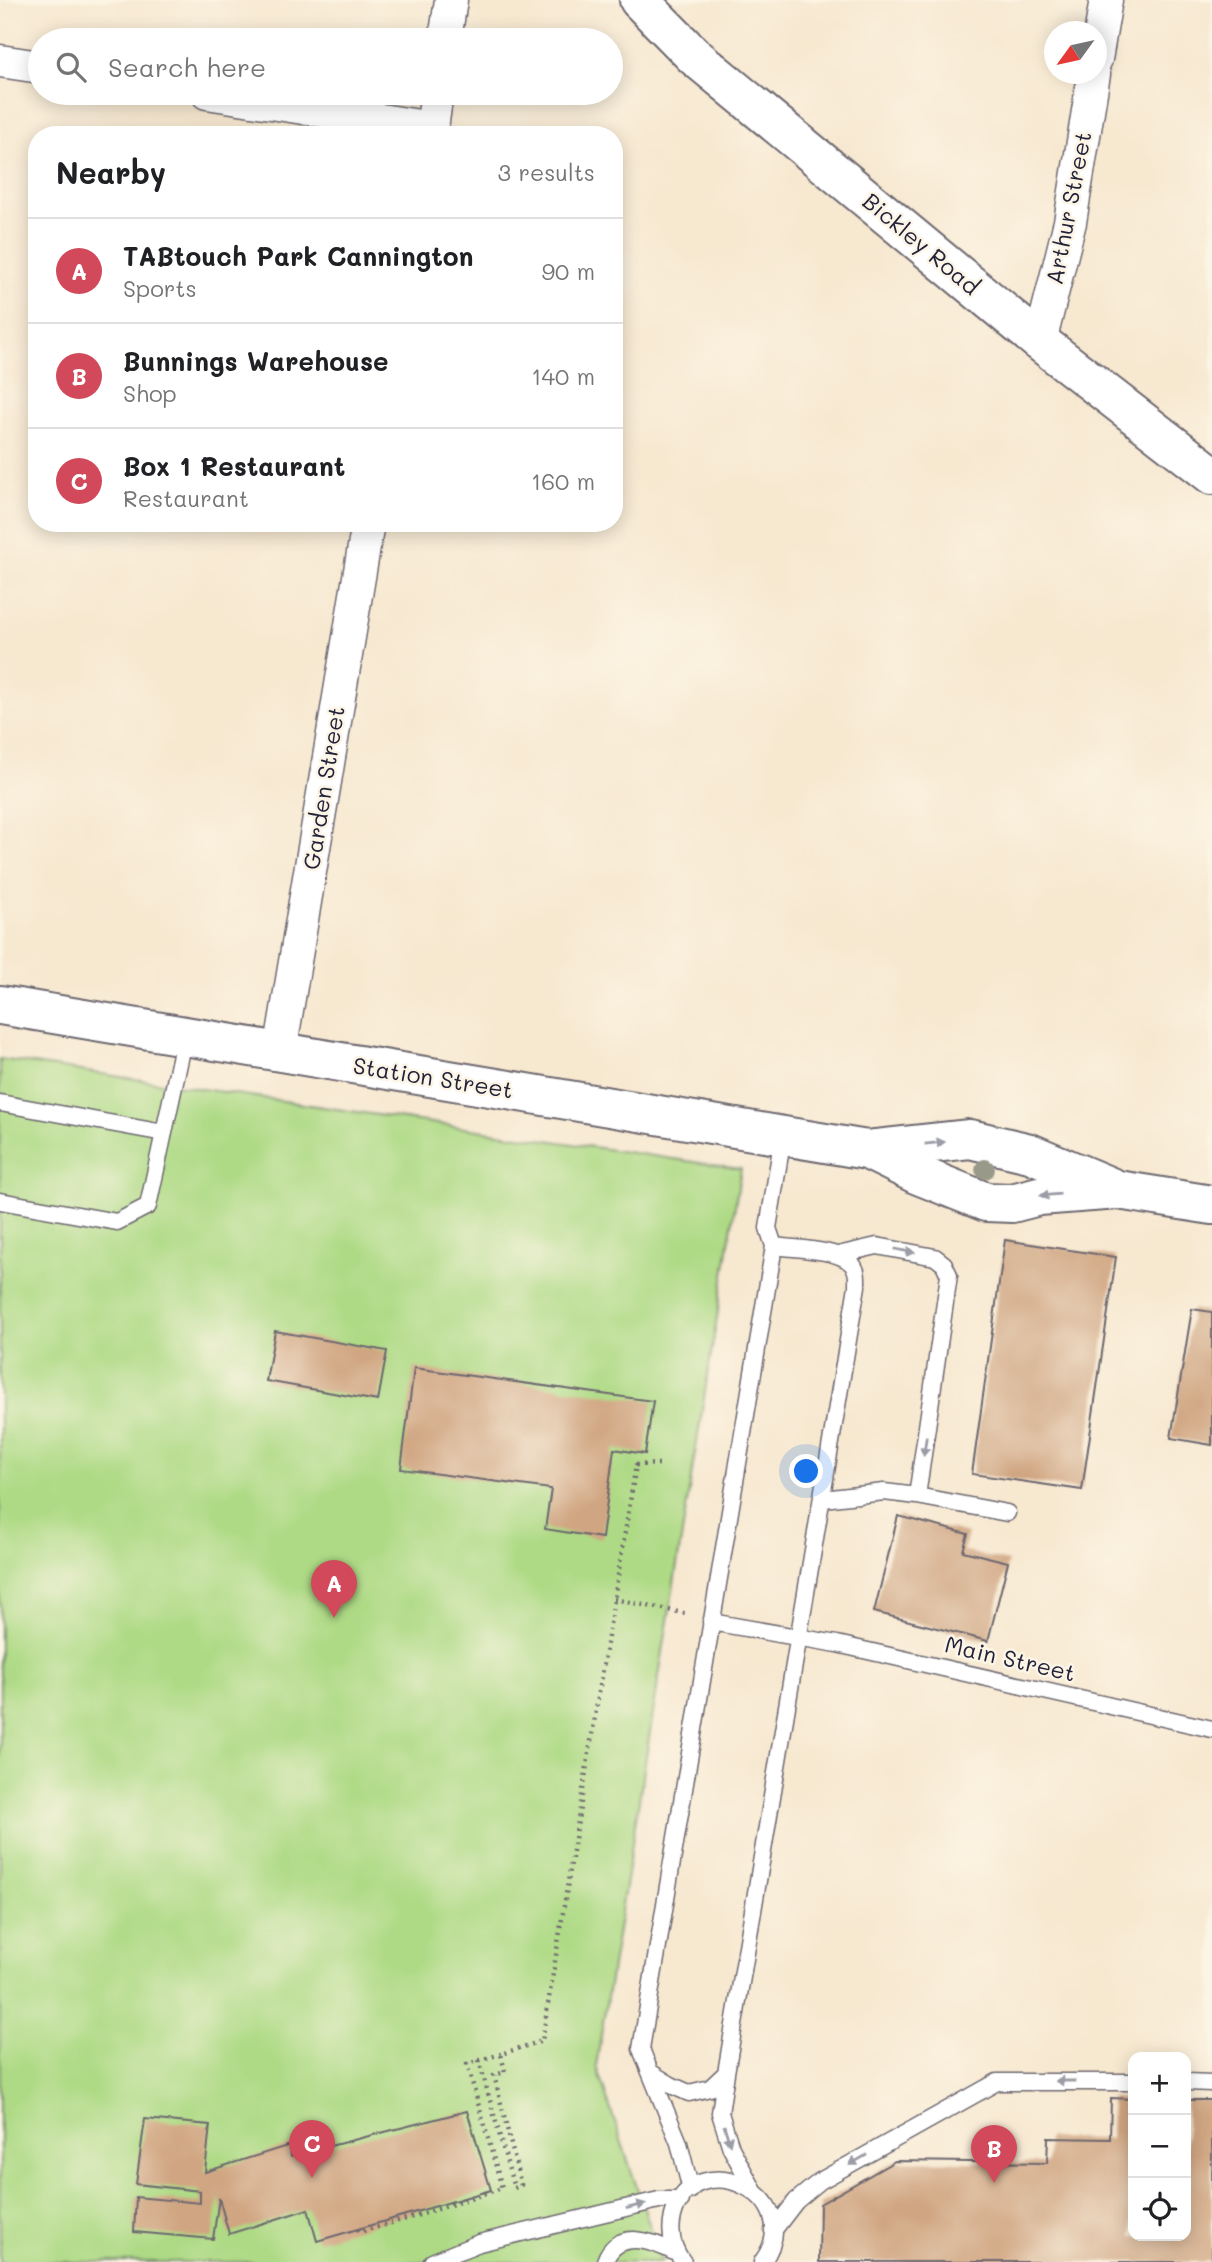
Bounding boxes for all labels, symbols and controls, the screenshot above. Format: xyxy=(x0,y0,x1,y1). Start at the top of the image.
north arrow xyxy=(1044,21,1107,84)
search box xyxy=(28,28,623,105)
icon: search xyxy=(52,48,90,86)
text: Search here xyxy=(108,50,266,84)
street label: Arthur Street xyxy=(1038,129,1098,287)
text: Nearby xyxy=(56,152,166,192)
text: 3 results xyxy=(498,157,595,187)
street label: Bickley Road xyxy=(857,186,986,301)
text: TABtouch Park Cannington xyxy=(123,239,473,273)
text: A xyxy=(71,256,87,286)
text: 90 m xyxy=(542,256,595,286)
text: Sports xyxy=(123,273,197,303)
text: Bunnings Warehouse xyxy=(123,344,389,378)
text: B xyxy=(71,361,87,391)
text: 140 m xyxy=(531,361,595,391)
text: Shop xyxy=(123,378,177,408)
text: Box 1 Restaurant xyxy=(123,449,345,483)
text: C xyxy=(70,466,88,496)
text: 160 m xyxy=(531,466,595,496)
text: Restaurant xyxy=(123,483,249,513)
street label: Garden Street xyxy=(295,704,351,872)
street label: Station Street xyxy=(351,1050,515,1104)
one-way arrow xyxy=(924,1137,946,1148)
one-way arrow xyxy=(1039,1190,1061,1201)
one-way arrow xyxy=(894,1246,916,1257)
one-way arrow xyxy=(919,1435,930,1457)
your location xyxy=(789,1454,823,1488)
pin: A xyxy=(311,1560,357,1618)
street label: Main Street xyxy=(942,1628,1078,1688)
map controls xyxy=(1128,2052,1191,2241)
button: + xyxy=(1128,2052,1191,2115)
one-way arrow xyxy=(1054,2075,1076,2087)
button: − xyxy=(1128,2115,1191,2178)
pin: C xyxy=(289,2120,335,2178)
one-way arrow xyxy=(722,2124,732,2145)
pin: B xyxy=(971,2125,1017,2183)
one-way arrow xyxy=(848,2154,868,2166)
button: locate xyxy=(1128,2178,1191,2241)
one-way arrow xyxy=(625,2200,647,2211)

